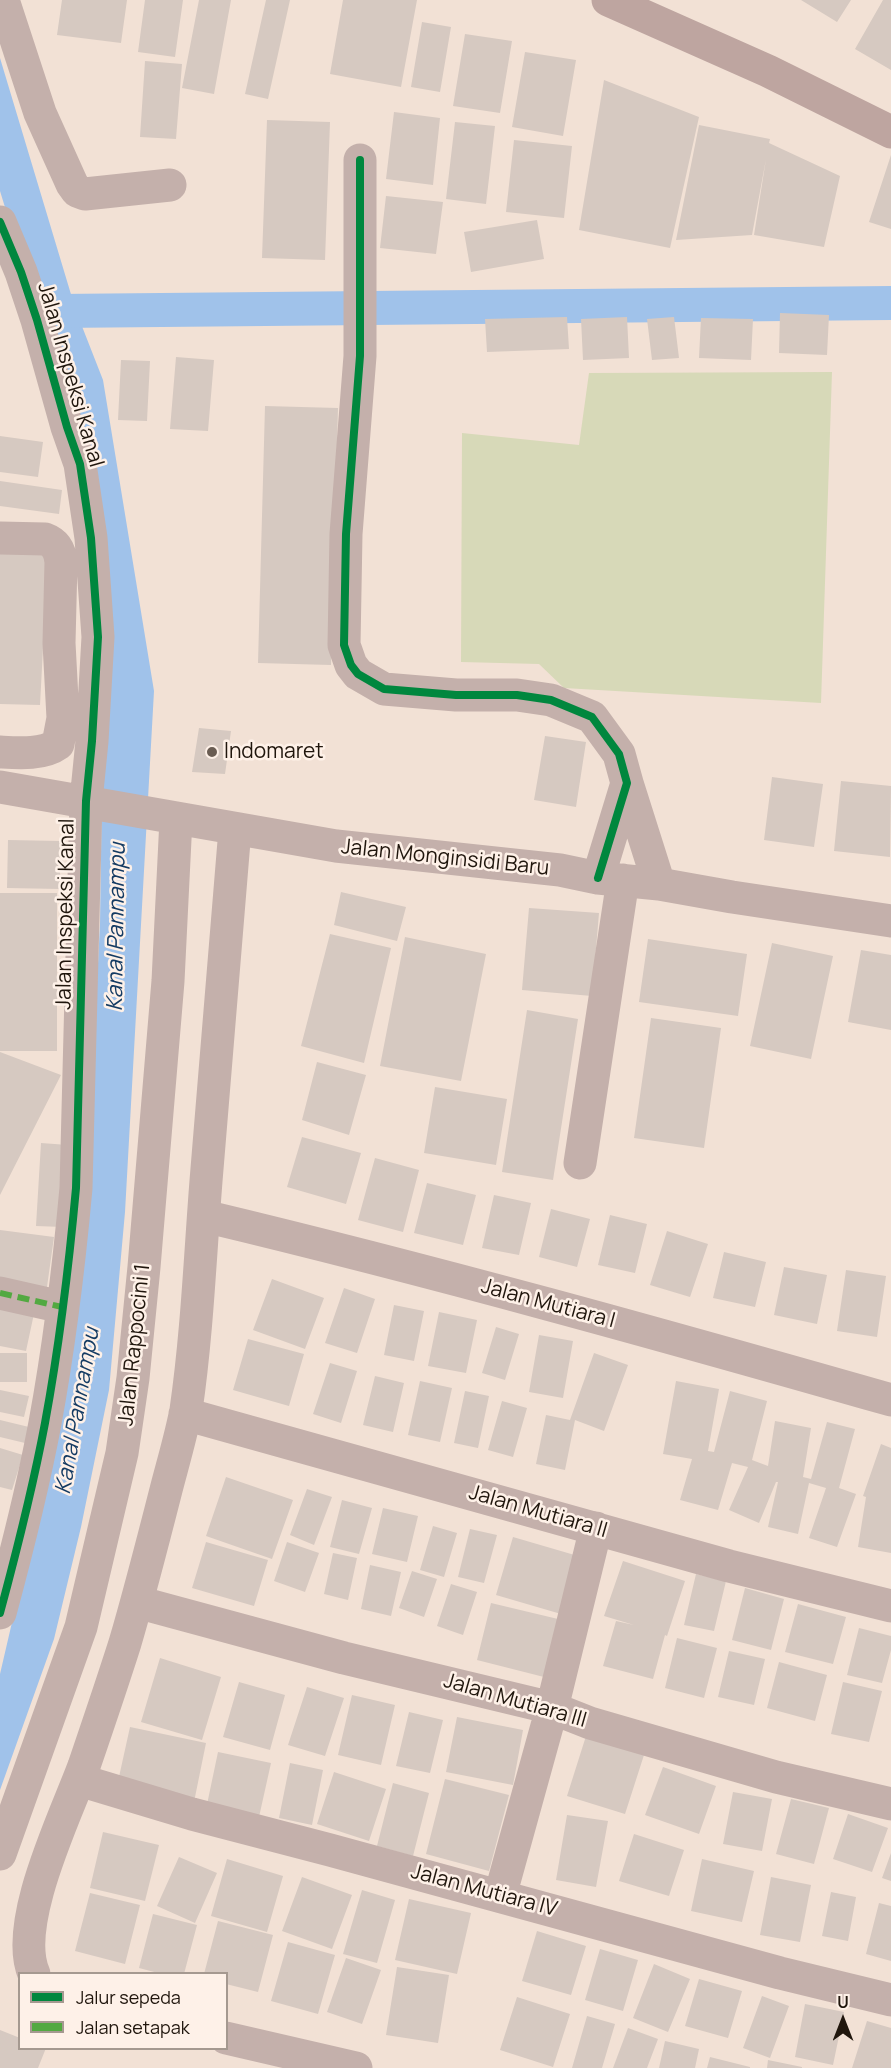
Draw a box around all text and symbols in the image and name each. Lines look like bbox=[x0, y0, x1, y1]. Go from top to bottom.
street label: Jalan Inspeksi Kanal bbox=[32, 280, 108, 470]
place label: Indomaret bbox=[224, 739, 324, 765]
marker: Indomaret bbox=[205, 745, 219, 759]
street label: Jalan Inspeksi Kanal bbox=[52, 818, 80, 1010]
street label: Jalan Monginsidi Baru bbox=[340, 835, 550, 881]
water label: Kanal Pannampu bbox=[102, 843, 132, 1011]
street label: Jalan Rappocini 1 bbox=[114, 1263, 156, 1427]
street label: Jalan Mutiara I bbox=[478, 1274, 618, 1334]
water label: Kanal Pannampu bbox=[50, 1326, 106, 1496]
street label: Jalan Mutiara II bbox=[466, 1480, 610, 1544]
street label: Jalan Mutiara III bbox=[441, 1669, 589, 1733]
street label: Jalan Mutiara IV bbox=[408, 1859, 560, 1923]
legend bbox=[18, 1972, 228, 2050]
text: Jalur sepeda bbox=[76, 1985, 181, 2009]
north arrow bbox=[813, 1990, 873, 2050]
text: U bbox=[837, 1991, 849, 2013]
text: Jalan setapak bbox=[76, 2015, 190, 2039]

